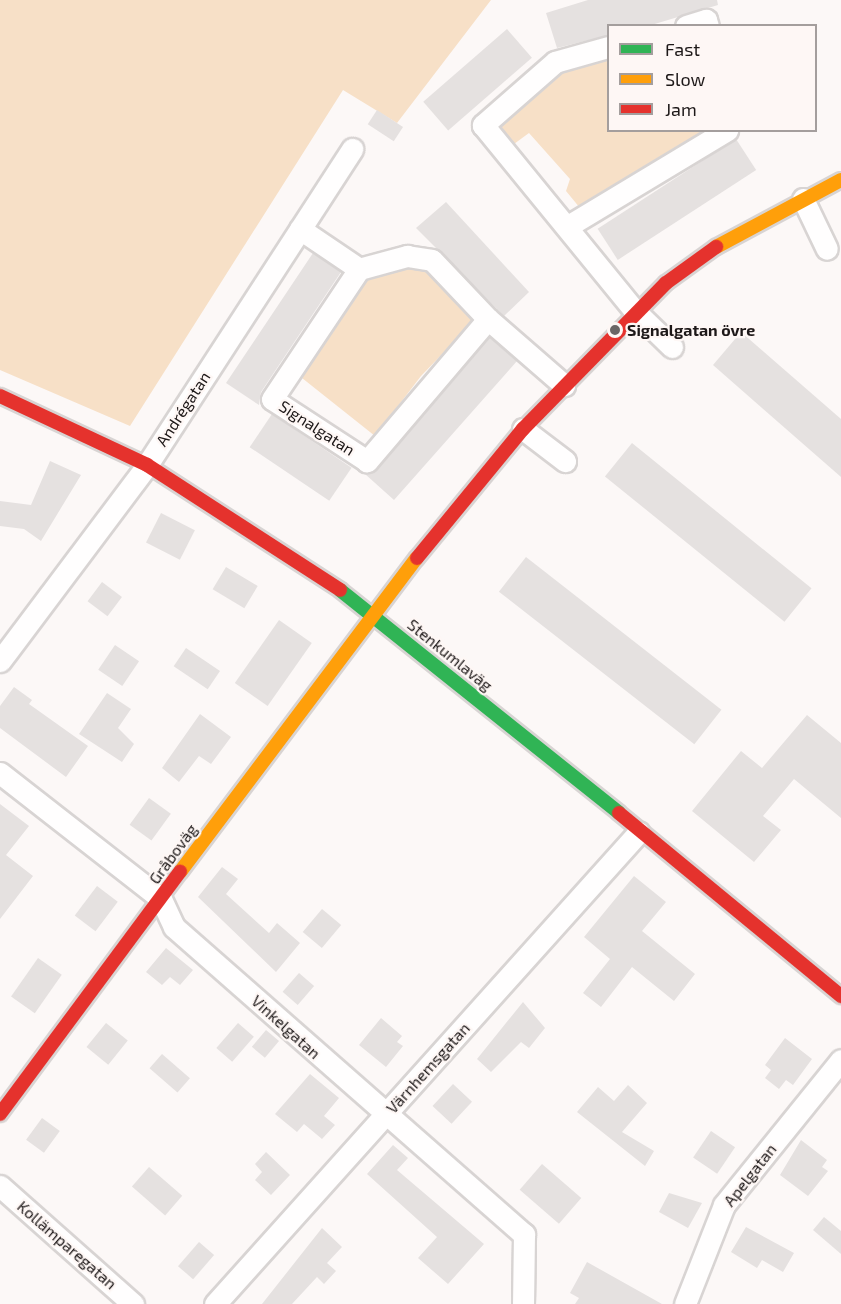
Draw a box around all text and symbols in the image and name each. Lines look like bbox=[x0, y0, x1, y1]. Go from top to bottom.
legend bbox=[607, 24, 817, 132]
text: Fast bbox=[665, 38, 700, 60]
text: Slow bbox=[665, 68, 705, 90]
text: Jam bbox=[665, 98, 697, 120]
place label: Signalgatan övre bbox=[627, 320, 755, 340]
marker: Signalgatan övre bbox=[608, 323, 622, 337]
street label: Andrégatan bbox=[152, 368, 214, 450]
street label: Signalgatan bbox=[275, 396, 359, 460]
street label: Stenkumlaväg bbox=[404, 615, 496, 695]
street label: Gråboväg bbox=[145, 820, 201, 888]
street label: Vinkelgatan bbox=[248, 991, 324, 1063]
street label: Värnhemsgatan bbox=[382, 1019, 474, 1117]
street label: Apelgatan bbox=[720, 1140, 780, 1210]
street label: Kollämparegatan bbox=[13, 1197, 121, 1293]

